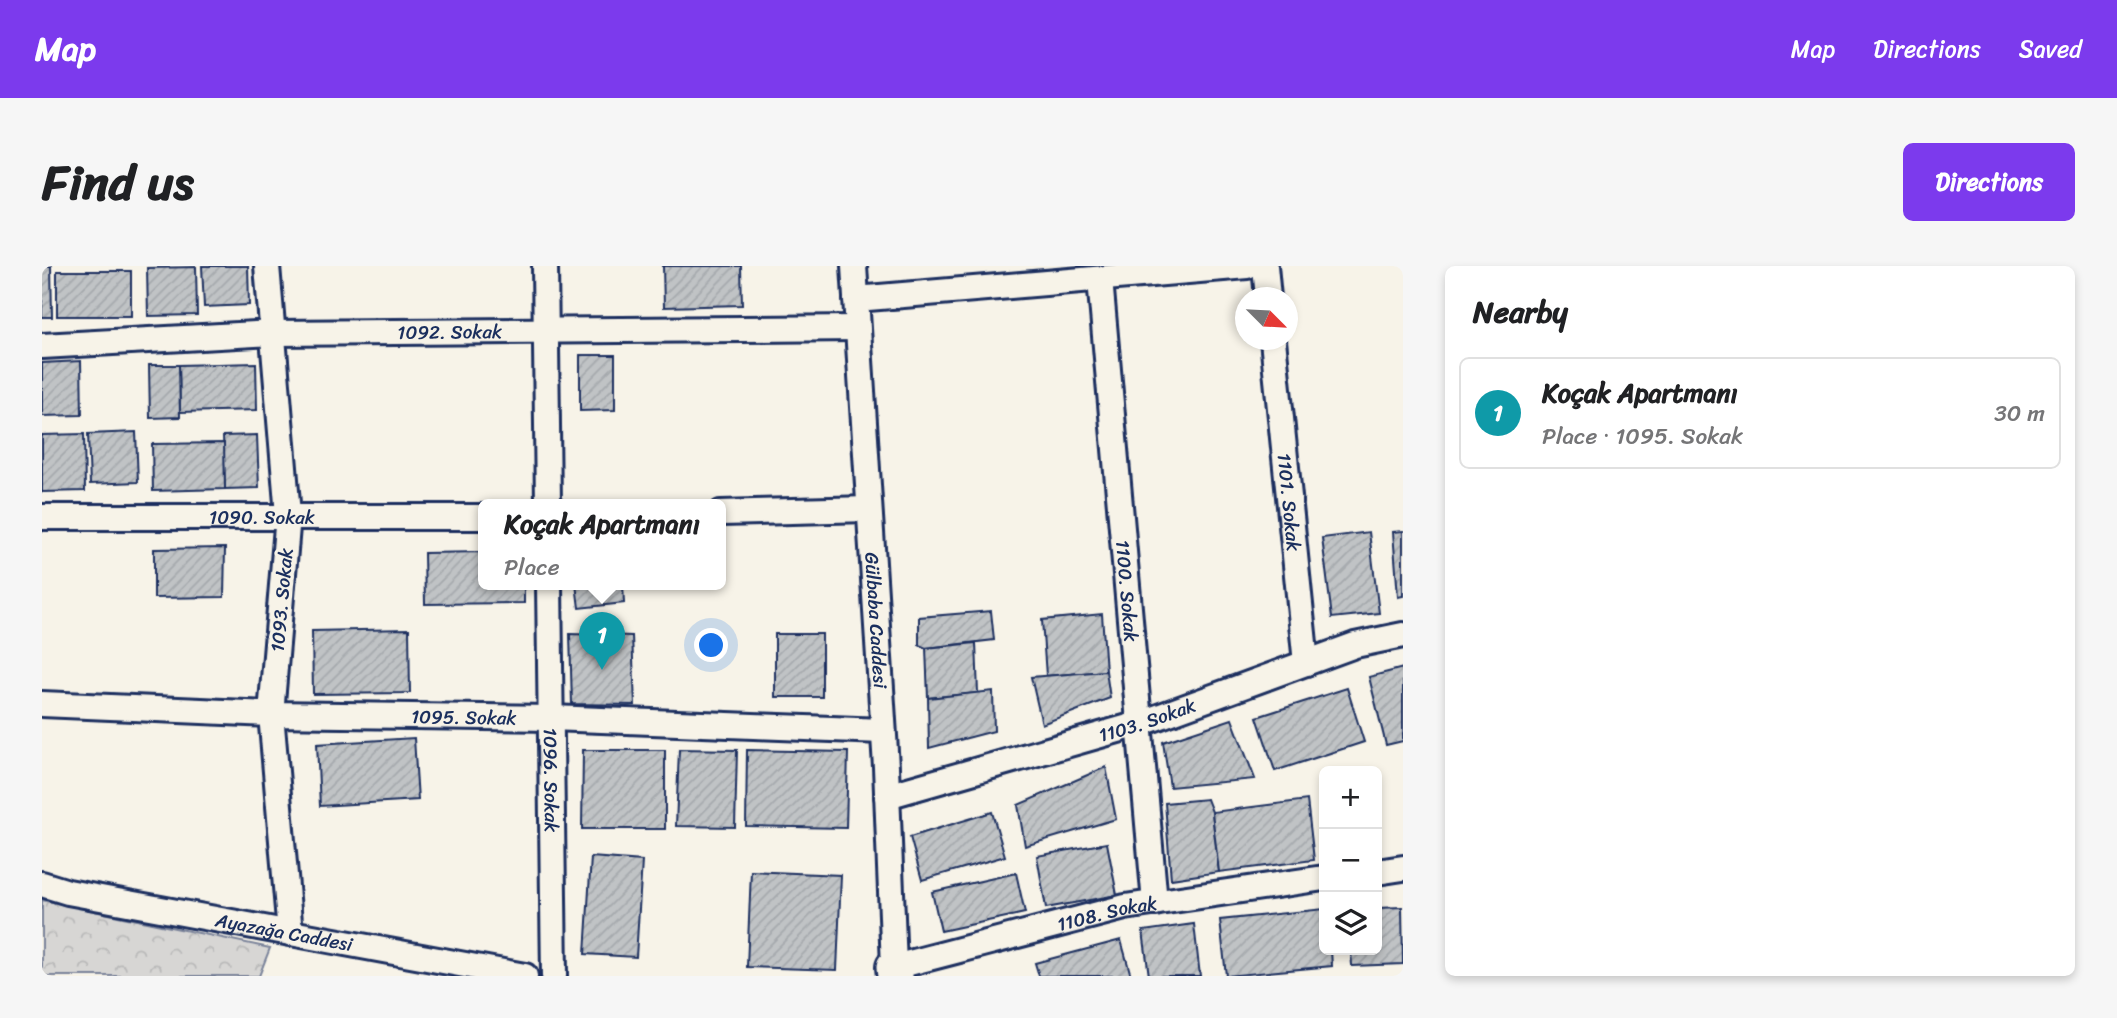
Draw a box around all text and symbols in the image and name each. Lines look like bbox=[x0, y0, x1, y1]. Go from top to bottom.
text: Map bbox=[35, 20, 96, 78]
text: Map bbox=[1791, 28, 1835, 70]
text: Directions bbox=[1873, 28, 1981, 70]
text: Saved bbox=[2019, 28, 2082, 70]
text: Find us bbox=[42, 139, 194, 226]
button: Directions bbox=[1903, 143, 2075, 221]
text: Nearby bbox=[1473, 285, 1568, 339]
north arrow bbox=[1235, 287, 1298, 350]
street label: 1092. Sokak bbox=[397, 315, 502, 349]
text: Koçak Apartmanı bbox=[1542, 370, 1738, 416]
text: 1 bbox=[1493, 393, 1503, 434]
text: 30 m bbox=[1994, 393, 2045, 434]
text: Place · 1095. Sokak bbox=[1542, 416, 1743, 457]
street label: 1101. Sokak bbox=[1268, 452, 1310, 553]
popup bbox=[478, 499, 726, 590]
street label: 1090. Sokak bbox=[209, 501, 315, 534]
text: Koçak Apartmanı bbox=[504, 501, 700, 547]
street label: 1100. Sokak bbox=[1106, 538, 1148, 643]
street label: 1093. Sokak bbox=[261, 547, 302, 653]
text: Place bbox=[504, 547, 559, 588]
street label: Gülbaba Caddesi bbox=[855, 551, 897, 690]
pin: 1 bbox=[579, 612, 625, 670]
your location bbox=[694, 628, 728, 662]
street label: 1103. Sokak bbox=[1095, 689, 1201, 752]
street label: 1095. Sokak bbox=[411, 700, 517, 735]
street label: 1096. Sokak bbox=[534, 727, 568, 833]
map controls bbox=[1319, 766, 1382, 955]
button: + bbox=[1319, 766, 1382, 829]
button: − bbox=[1319, 829, 1382, 892]
street label: 1108. Sokak bbox=[1053, 887, 1159, 941]
button: layers bbox=[1319, 892, 1382, 955]
street label: Ayazağa Caddesi bbox=[212, 903, 356, 961]

